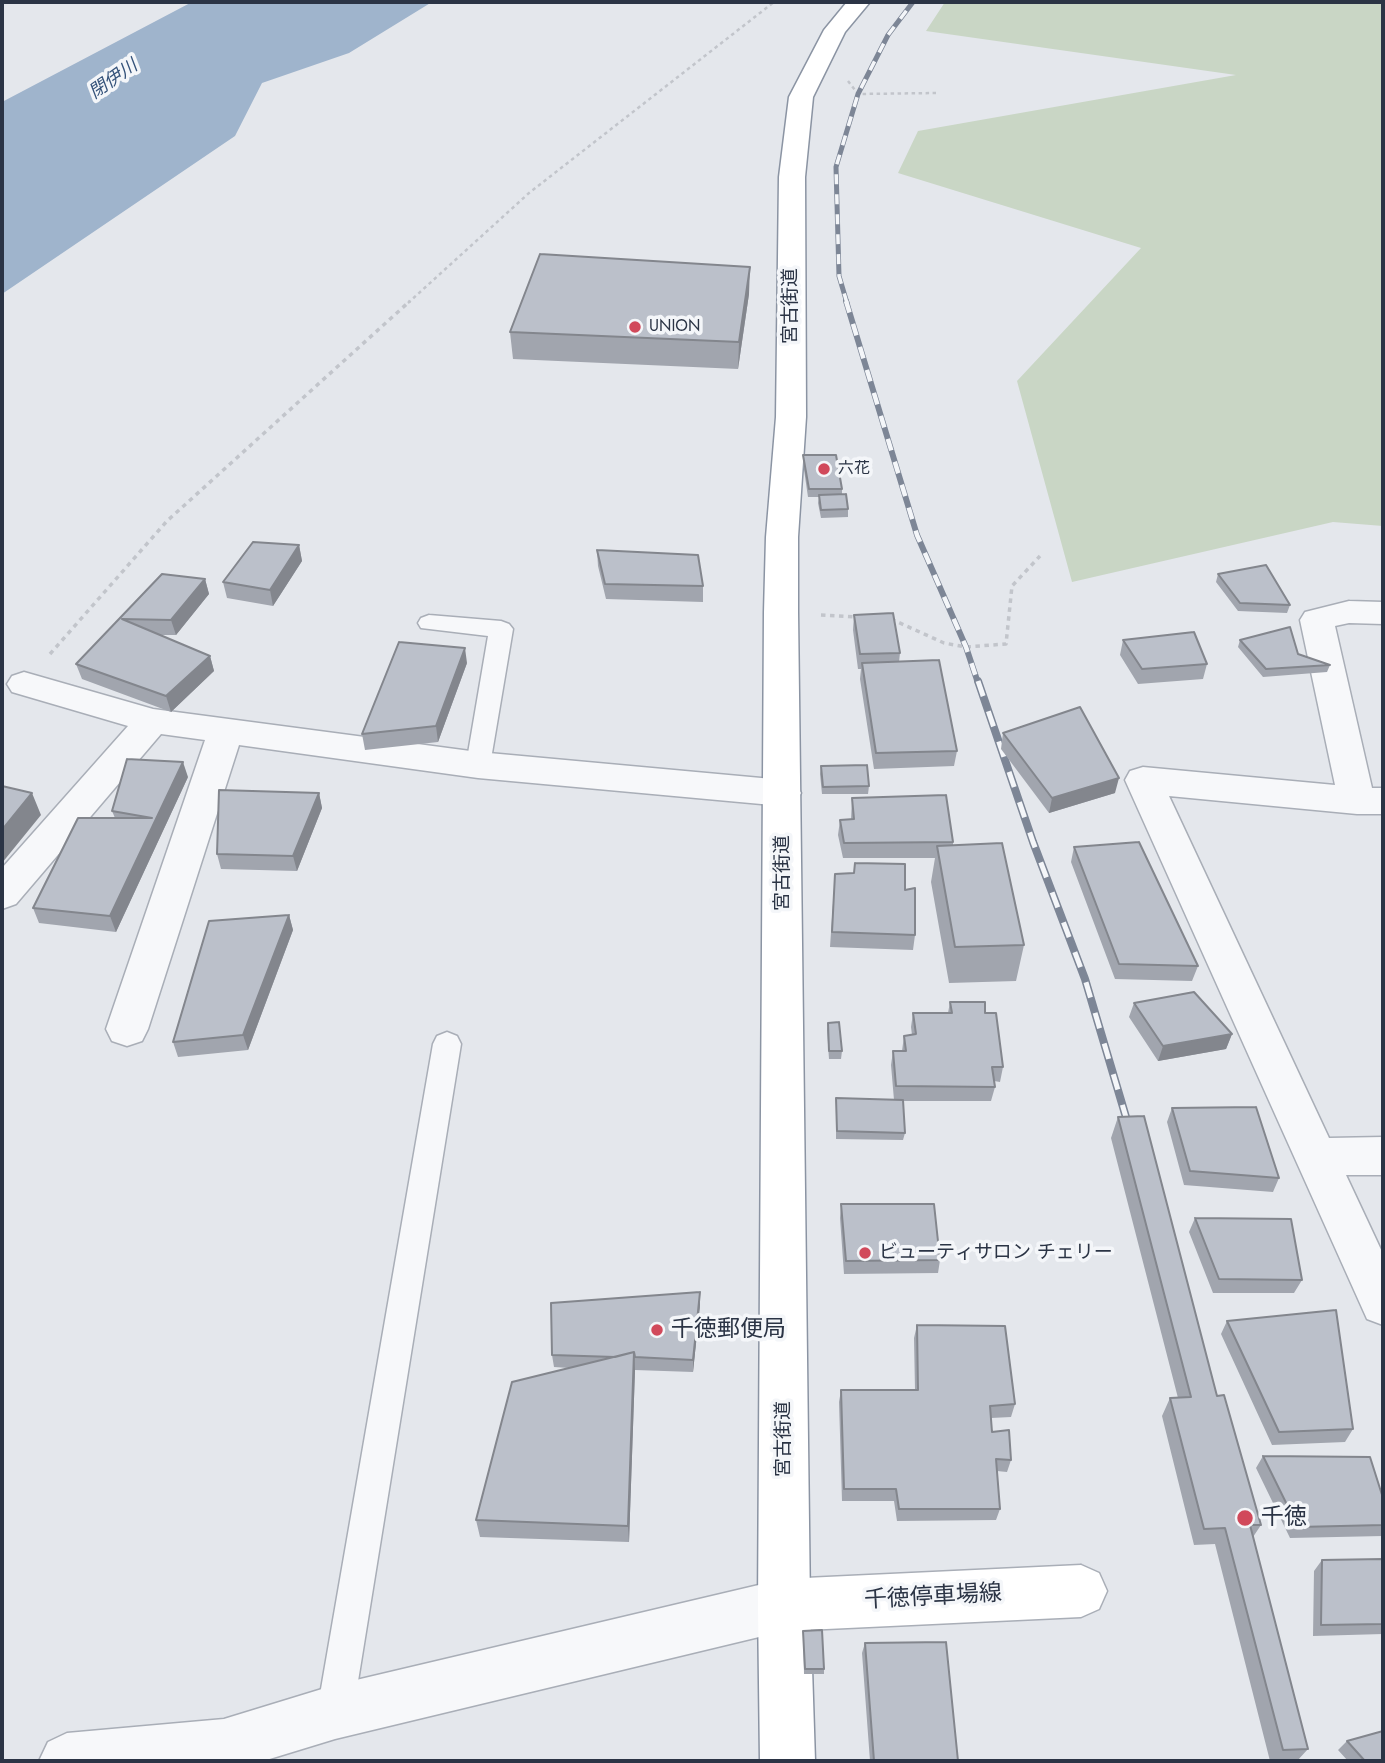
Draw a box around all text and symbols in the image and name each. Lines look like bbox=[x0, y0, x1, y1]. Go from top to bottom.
water label: 閉伊川 bbox=[86, 56, 142, 104]
street label: 宮古街道 bbox=[780, 268, 802, 344]
place label: UNION bbox=[649, 317, 700, 337]
marker: UNION bbox=[627, 319, 643, 335]
place label: 六花 bbox=[838, 459, 870, 479]
marker: 六花 bbox=[816, 461, 832, 477]
street label: 宮古街道 bbox=[772, 835, 794, 911]
place label: ビューティサロン チェリー bbox=[879, 1242, 1113, 1264]
marker: ビューティサロン チェリー bbox=[857, 1245, 873, 1261]
place label: 千徳郵便局 bbox=[671, 1316, 786, 1344]
marker: 千徳郵便局 bbox=[649, 1322, 665, 1338]
street label: 宮古街道 bbox=[773, 1401, 795, 1477]
place label: 千徳 bbox=[1261, 1504, 1307, 1532]
marker: 千徳 bbox=[1235, 1508, 1255, 1528]
street label: 千徳停車場線 bbox=[863, 1581, 1003, 1615]

